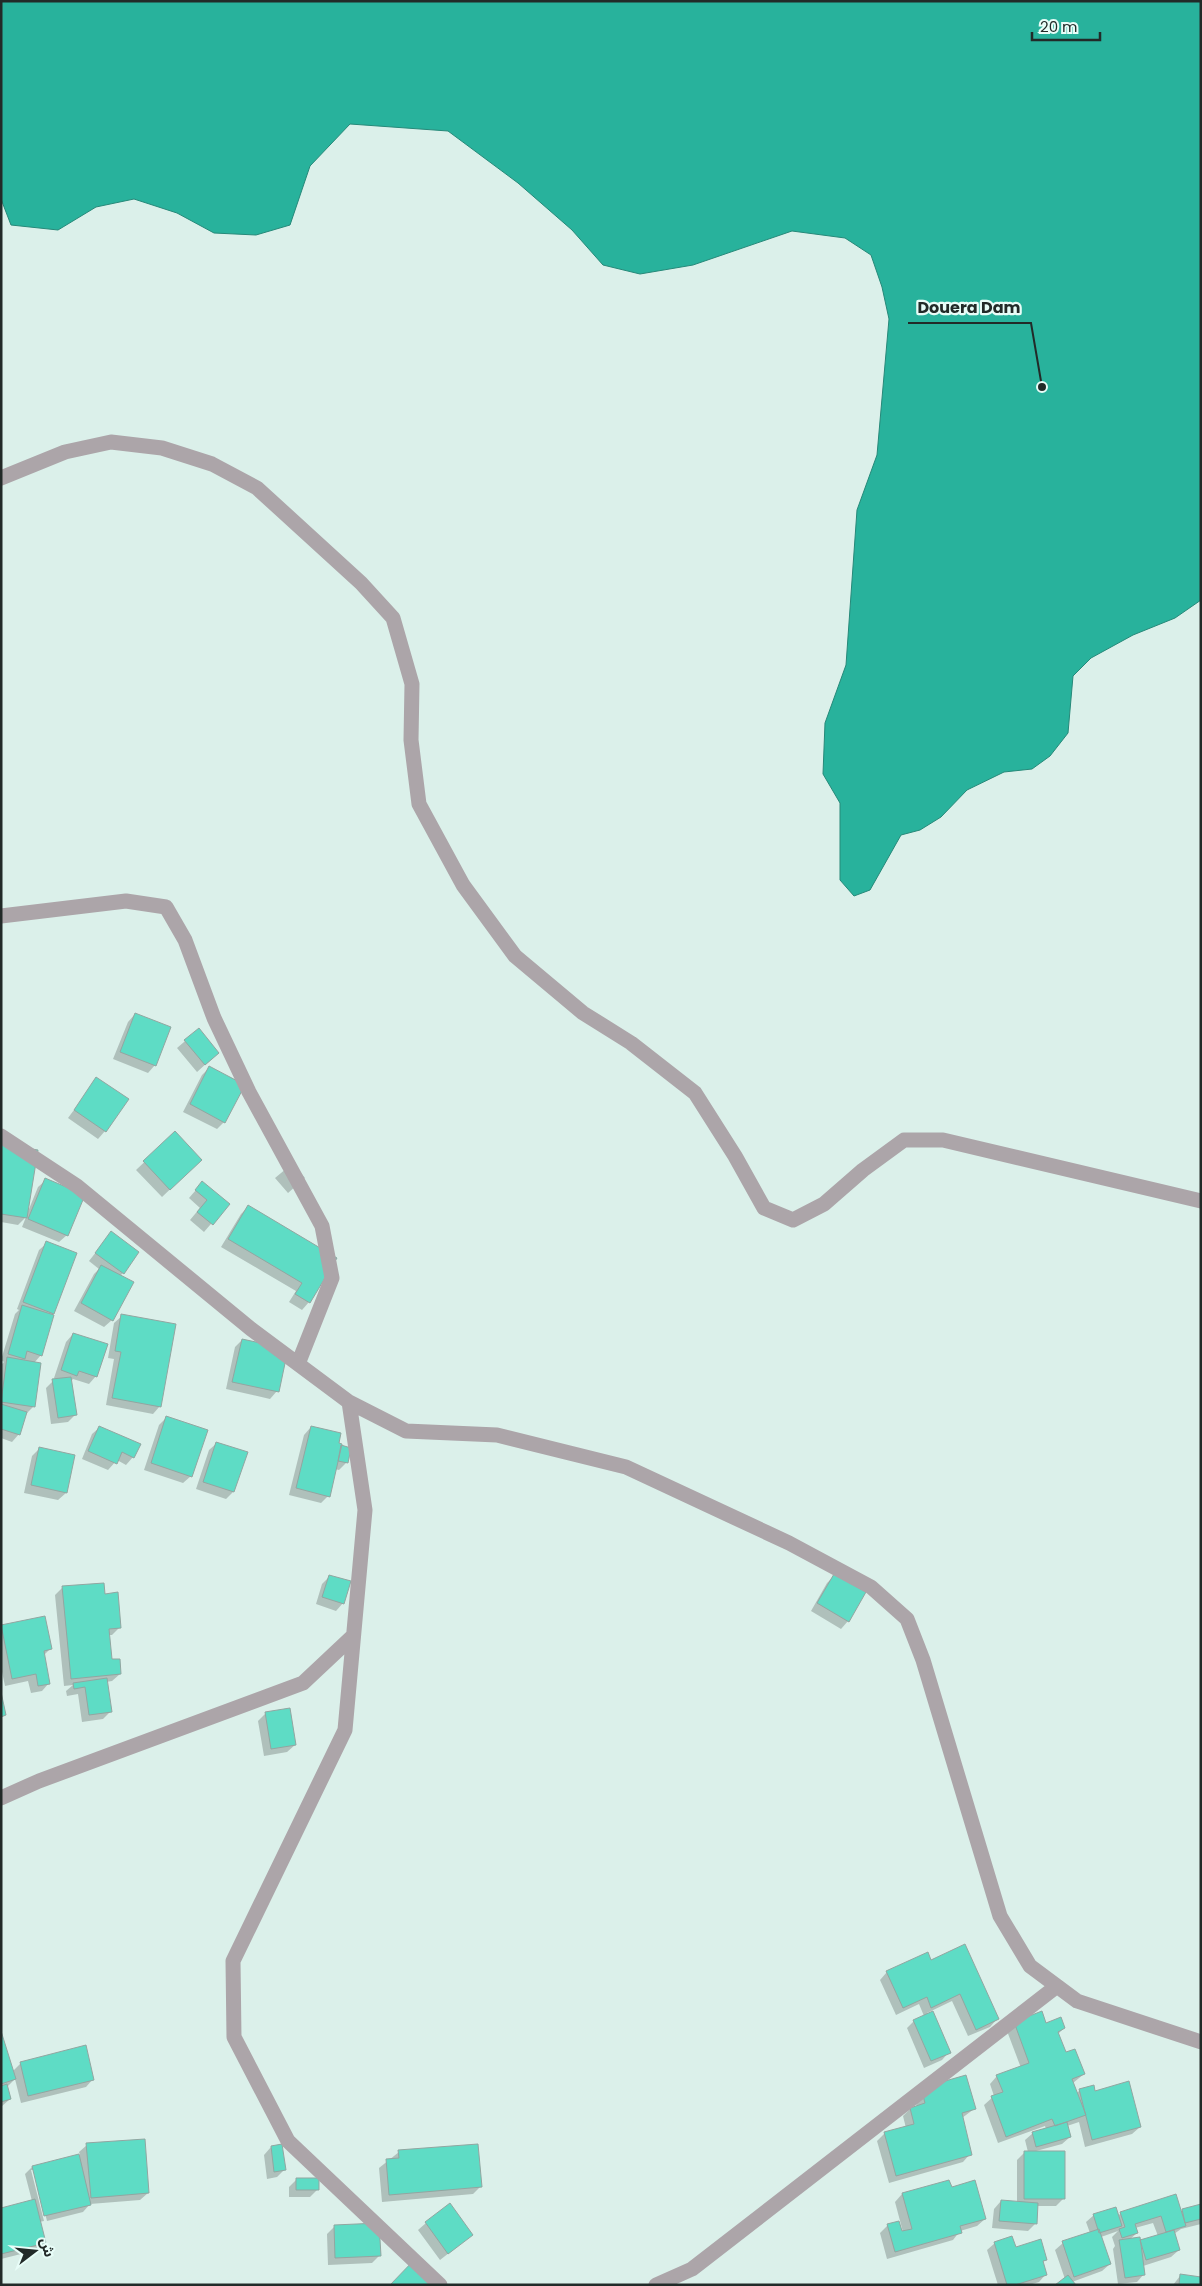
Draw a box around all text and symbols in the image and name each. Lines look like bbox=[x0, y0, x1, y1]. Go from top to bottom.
scale bar bbox=[1032, 10, 1100, 42]
text: 20 m bbox=[1040, 16, 1078, 37]
callout: Douera Dam bbox=[908, 292, 1031, 323]
text: Douera Dam bbox=[917, 296, 1021, 319]
north arrow bbox=[10, 2226, 60, 2276]
text: ش bbox=[35, 2235, 60, 2259]

